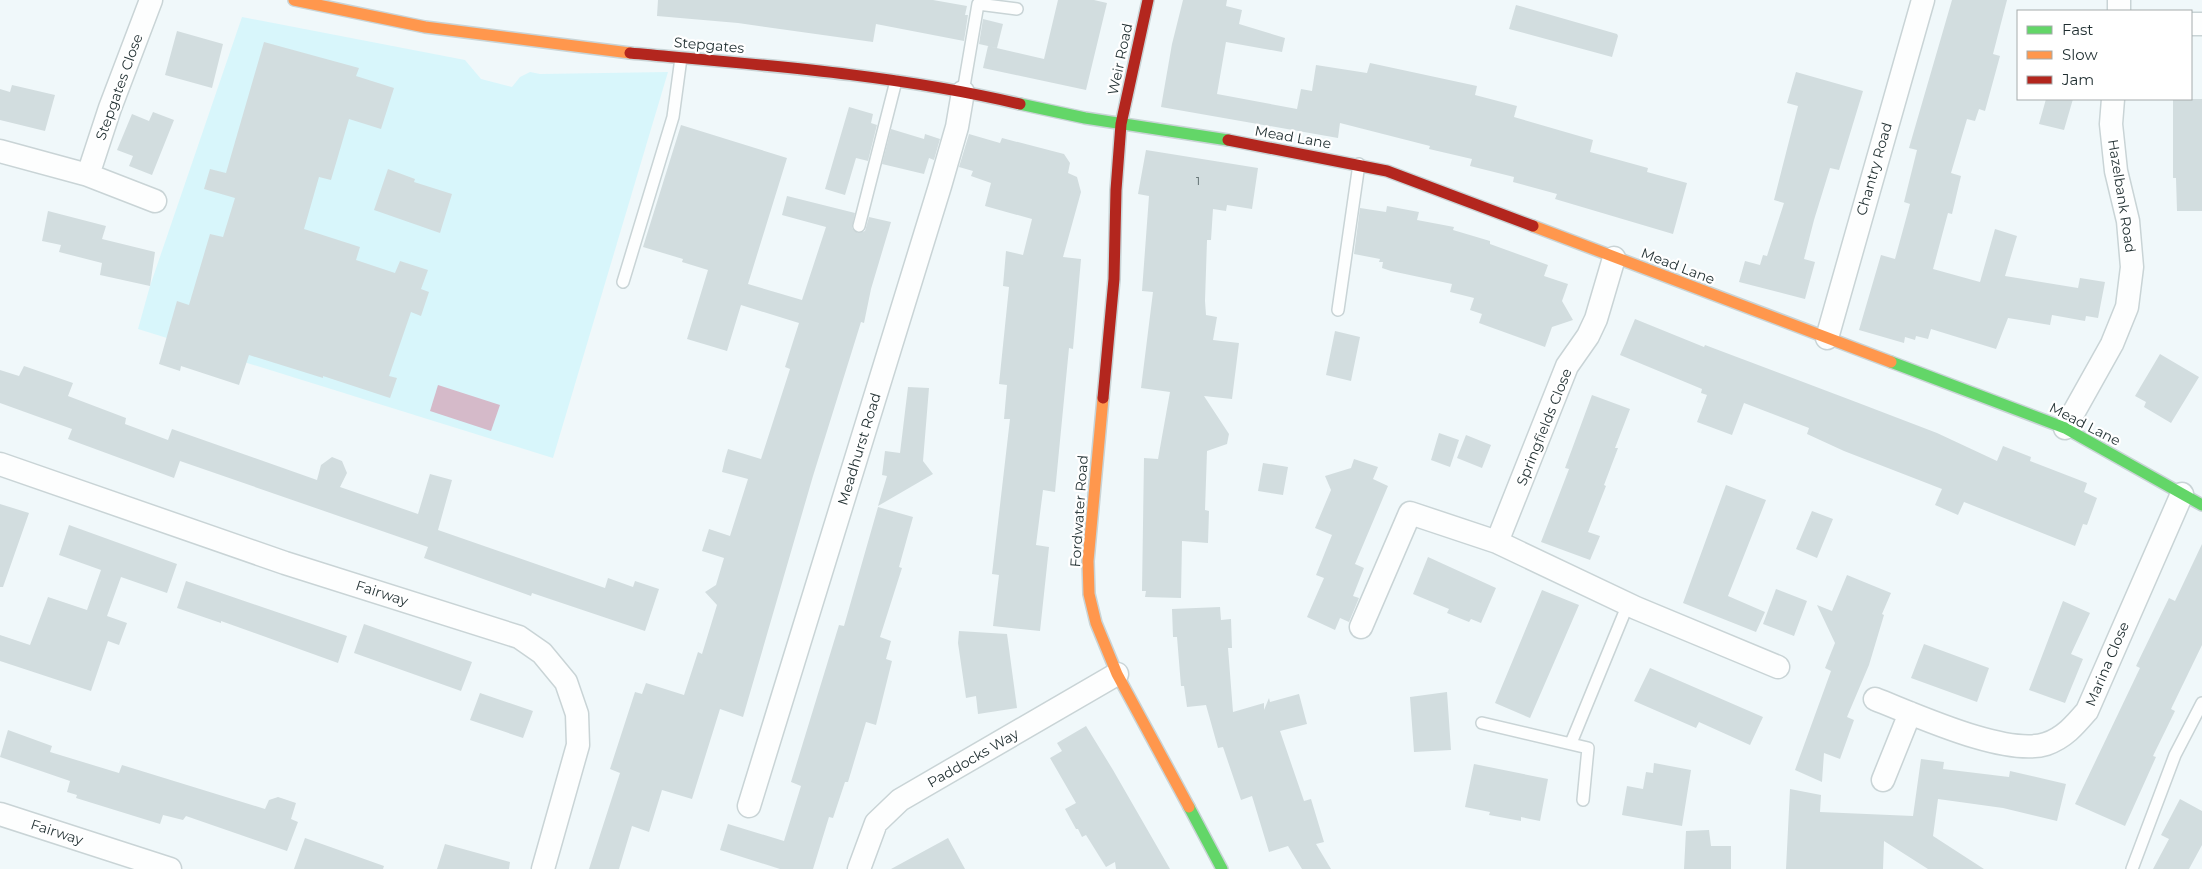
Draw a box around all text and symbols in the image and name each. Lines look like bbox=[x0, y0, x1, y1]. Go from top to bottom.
legend bbox=[2017, 10, 2192, 100]
text: Fast bbox=[2062, 20, 2093, 39]
street label: Weir Road bbox=[1104, 21, 1136, 97]
street label: Stepgates Close bbox=[91, 31, 147, 143]
street label: Stepgates bbox=[673, 33, 745, 57]
text: Slow bbox=[2062, 45, 2098, 64]
text: Jam bbox=[2061, 70, 2094, 89]
street label: Chantry Road bbox=[1852, 120, 1896, 218]
street label: Mead Lane bbox=[1253, 121, 1333, 153]
street label: Hazelbank Road bbox=[2104, 138, 2140, 254]
house number: 1 bbox=[1196, 174, 1200, 188]
street label: Mead Lane bbox=[1639, 244, 1717, 288]
street label: Springfields Close bbox=[1512, 366, 1576, 488]
street label: Meadhurst Road bbox=[833, 391, 885, 507]
street label: Mead Lane bbox=[2046, 398, 2124, 450]
street label: Fordwater Road bbox=[1066, 454, 1092, 568]
street label: Fairway bbox=[354, 576, 411, 610]
street label: Marina Close bbox=[2081, 619, 2133, 709]
street label: Paddocks Way bbox=[924, 724, 1022, 791]
street label: Fairway bbox=[29, 815, 86, 849]

